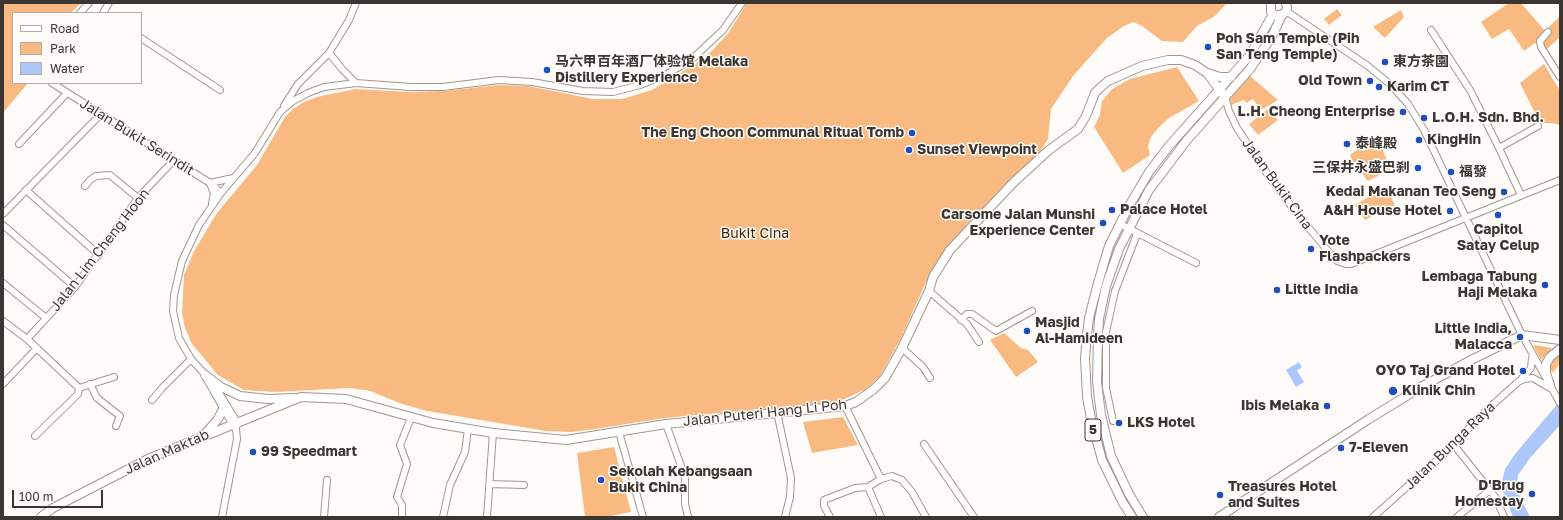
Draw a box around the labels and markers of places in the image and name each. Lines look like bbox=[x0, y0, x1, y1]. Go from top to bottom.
place label: Poh Sam Temple (Pih San Teng Temple) bbox=[1216, 31, 1359, 64]
marker: Poh Sam Temple (Pih San Teng Temple) bbox=[1203, 42, 1213, 52]
place label: 马六甲百年酒厂体验馆 Melaka Distillery Experience bbox=[555, 54, 748, 86]
place label: 東方茶園 bbox=[1393, 54, 1449, 70]
marker: 東方茶園 bbox=[1380, 57, 1390, 67]
marker: 马六甲百年酒厂体验馆 Melaka Distillery Experience bbox=[542, 65, 552, 75]
place label: Old Town bbox=[1298, 73, 1362, 89]
marker: Old Town bbox=[1365, 76, 1375, 86]
place label: Karim CT bbox=[1387, 79, 1449, 95]
marker: Karim CT bbox=[1374, 82, 1384, 92]
place label: L.H. Cheong Enterprise bbox=[1238, 104, 1395, 120]
marker: L.H. Cheong Enterprise bbox=[1398, 107, 1408, 117]
place label: L.O.H. Sdn. Bhd. bbox=[1432, 110, 1544, 126]
marker: L.O.H. Sdn. Bhd. bbox=[1419, 113, 1429, 123]
place label: The Eng Choon Communal Ritual Tomb bbox=[641, 125, 904, 141]
marker: The Eng Choon Communal Ritual Tomb bbox=[907, 128, 917, 138]
place label: KingHin bbox=[1427, 132, 1481, 148]
marker: KingHin bbox=[1414, 135, 1424, 145]
place label: 泰峰殿 bbox=[1355, 136, 1397, 152]
marker: 泰峰殿 bbox=[1342, 139, 1352, 149]
place label: Sunset Viewpoint bbox=[917, 142, 1037, 158]
marker: Sunset Viewpoint bbox=[904, 145, 914, 155]
place label: 三保井永盛巴刹 bbox=[1312, 160, 1410, 176]
marker: 三保井永盛巴刹 bbox=[1413, 163, 1423, 173]
place label: 福發 bbox=[1459, 164, 1487, 180]
marker: 福發 bbox=[1446, 167, 1456, 177]
place label: Kedai Makanan Teo Seng bbox=[1326, 184, 1496, 200]
marker: Kedai Makanan Teo Seng bbox=[1499, 187, 1509, 197]
place label: Palace Hotel bbox=[1120, 202, 1207, 218]
place label: A&H House Hotel bbox=[1323, 203, 1442, 219]
marker: Palace Hotel bbox=[1107, 205, 1117, 215]
marker: A&H House Hotel bbox=[1445, 206, 1455, 216]
place label: Carsome Jalan Munshi Experience Center bbox=[941, 207, 1095, 240]
marker: Capitol Satay Celup bbox=[1493, 210, 1503, 220]
marker: Carsome Jalan Munshi Experience Center bbox=[1098, 218, 1108, 228]
place label: Capitol Satay Celup bbox=[1457, 222, 1539, 254]
place label: Yote Flashpackers bbox=[1319, 233, 1411, 266]
marker: Yote Flashpackers bbox=[1306, 244, 1316, 254]
place label: Lembaga Tabung Haji Melaka bbox=[1421, 269, 1537, 302]
marker: Lembaga Tabung Haji Melaka bbox=[1540, 280, 1550, 290]
place label: Little India bbox=[1285, 282, 1358, 298]
marker: Little India bbox=[1272, 285, 1282, 295]
place label: Masjid Al-Hamideen bbox=[1035, 315, 1123, 348]
place label: Little India, Malacca bbox=[1434, 321, 1512, 354]
marker: Masjid Al-Hamideen bbox=[1022, 326, 1032, 336]
marker: Little India, Malacca bbox=[1515, 332, 1525, 342]
place label: OYO Taj Grand Hotel bbox=[1376, 363, 1515, 379]
marker: OYO Taj Grand Hotel bbox=[1518, 366, 1528, 376]
place label: Klinik Chin bbox=[1402, 383, 1475, 399]
marker: Klinik Chin bbox=[1387, 385, 1399, 397]
place label: Ibis Melaka bbox=[1241, 398, 1319, 414]
marker: Ibis Melaka bbox=[1322, 401, 1332, 411]
place label: LKS Hotel bbox=[1127, 415, 1195, 431]
marker: LKS Hotel bbox=[1114, 418, 1124, 428]
place label: 7-Eleven bbox=[1349, 440, 1408, 456]
marker: 7-Eleven bbox=[1336, 443, 1346, 453]
place label: 99 Speedmart bbox=[261, 444, 357, 460]
marker: 99 Speedmart bbox=[248, 447, 258, 457]
place label: Sekolah Kebangsaan Bukit China bbox=[609, 464, 752, 496]
marker: Sekolah Kebangsaan Bukit China bbox=[596, 475, 606, 485]
place label: D'Brug Homestay bbox=[1455, 478, 1524, 510]
place label: Treasures Hotel and Suites bbox=[1228, 479, 1337, 512]
marker: D'Brug Homestay bbox=[1527, 489, 1537, 499]
marker: Treasures Hotel and Suites bbox=[1215, 490, 1225, 500]

